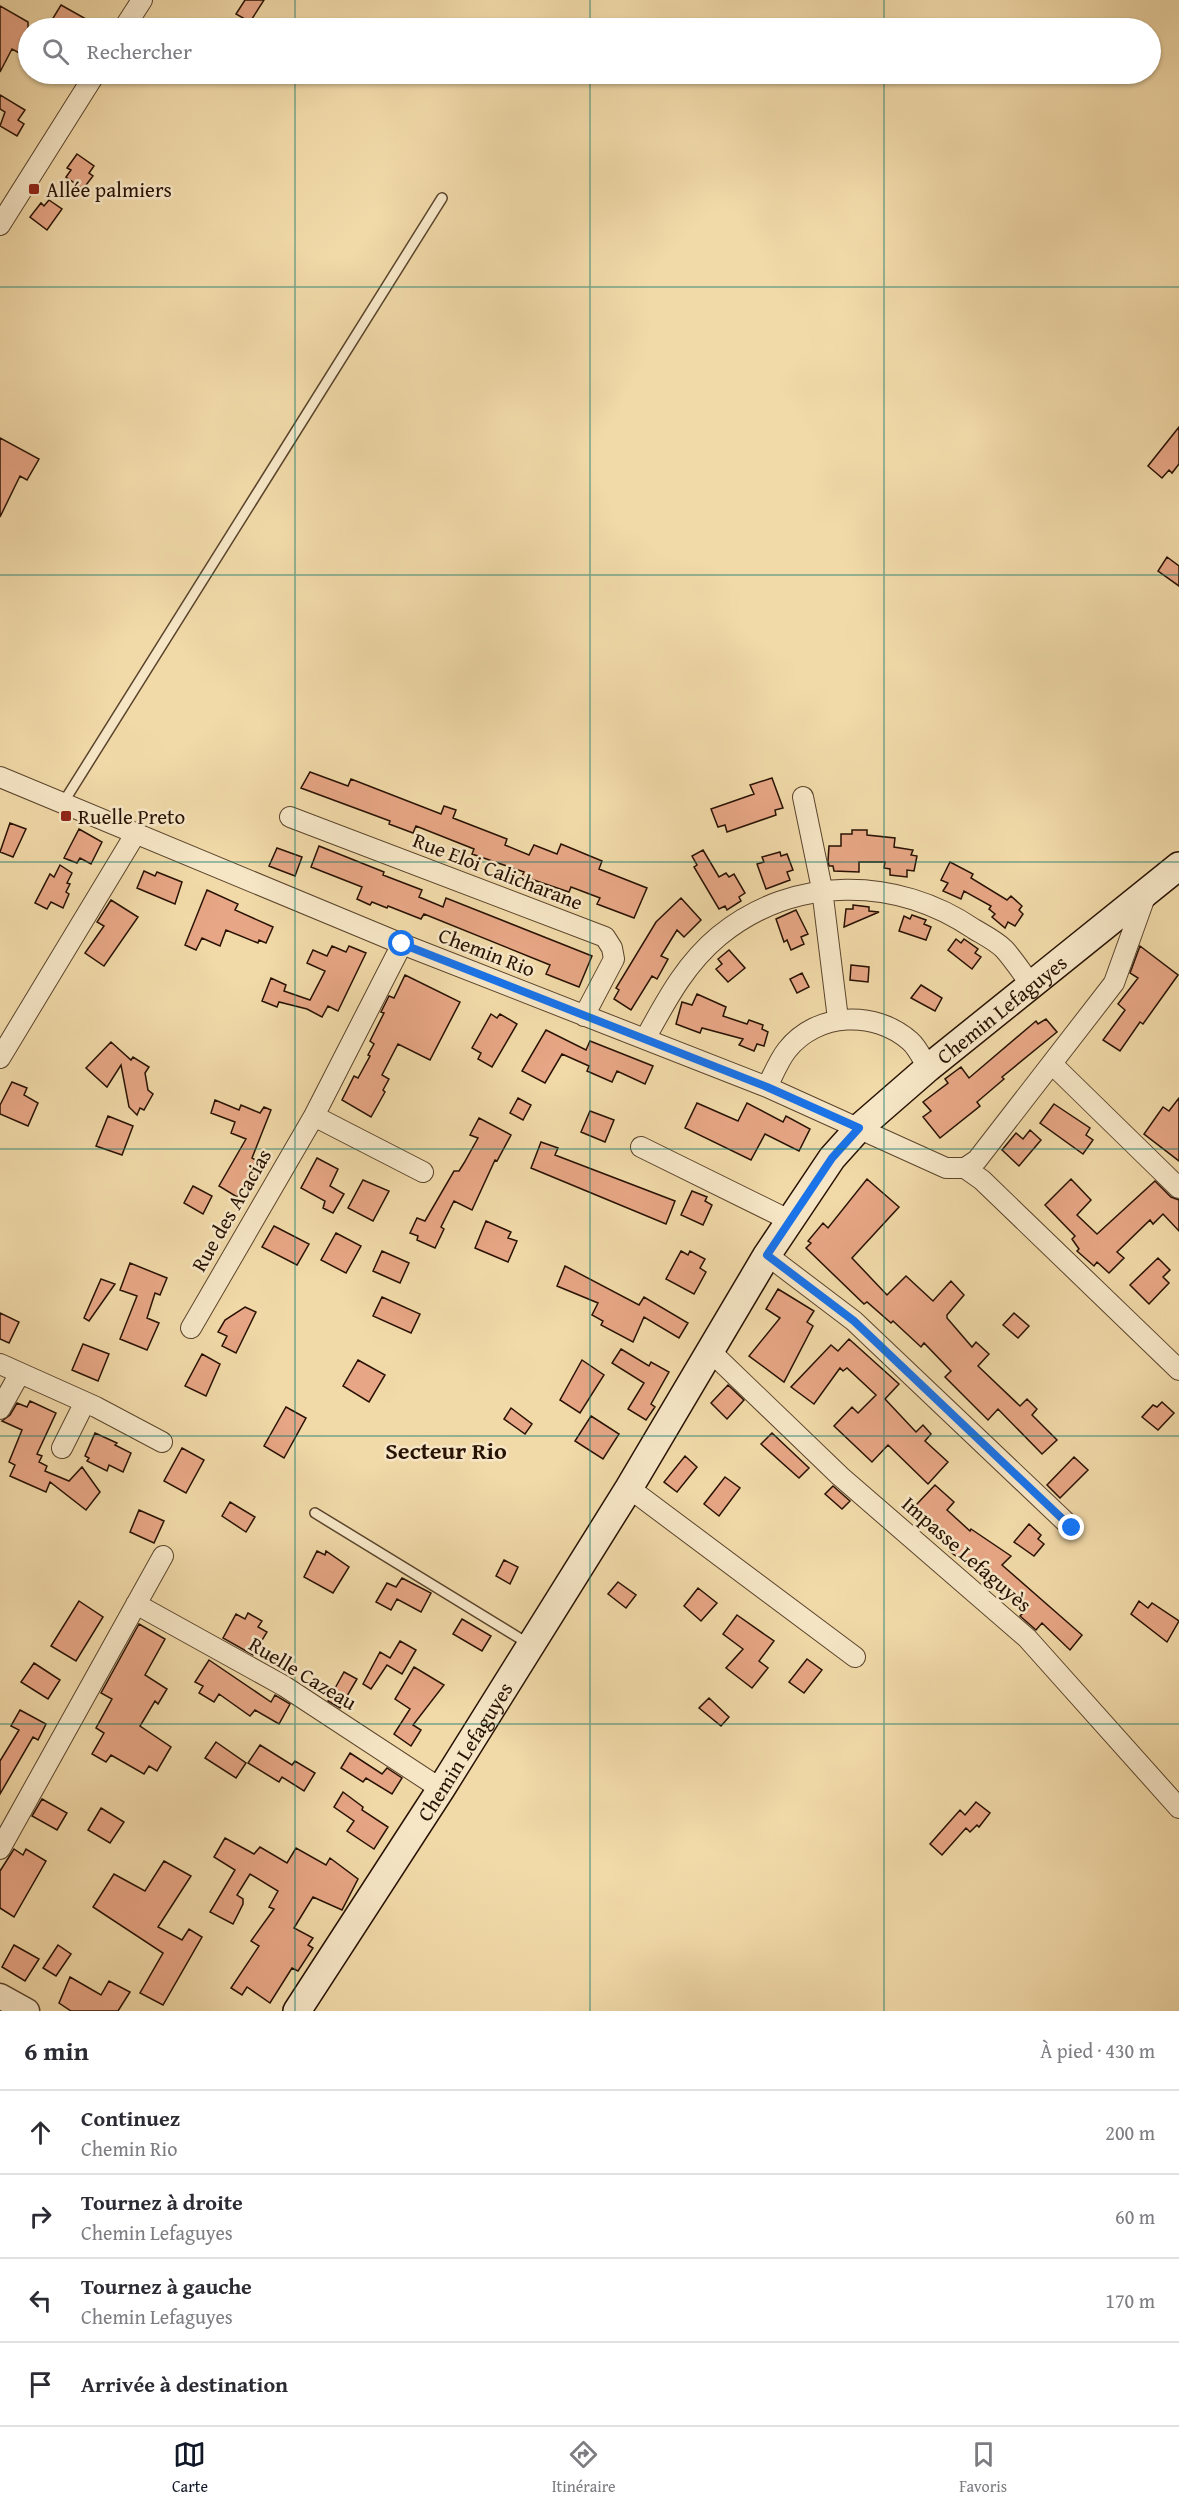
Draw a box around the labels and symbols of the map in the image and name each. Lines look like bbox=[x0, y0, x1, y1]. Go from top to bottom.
place label: Allée palmiers bbox=[46, 174, 172, 205]
marker: Allée palmiers bbox=[27, 182, 41, 196]
place label: Ruelle Preto bbox=[78, 801, 185, 832]
marker: Ruelle Preto bbox=[59, 809, 73, 823]
street label: Rue Eloi Calicharane bbox=[409, 824, 588, 918]
street label: Chemin Rio bbox=[434, 919, 540, 985]
route start bbox=[388, 930, 414, 956]
street label: Chemin Lefaguyes bbox=[930, 947, 1073, 1071]
street label: Rue des Acacias bbox=[183, 1143, 279, 1277]
district label: Secteur Rio bbox=[385, 1433, 507, 1468]
street label: Impasse Lefaguyès bbox=[895, 1489, 1039, 1619]
route end bbox=[1058, 1514, 1084, 1540]
street label: Ruelle Cazeau bbox=[243, 1628, 363, 1718]
street label: Chemin Lefaguyes bbox=[409, 1676, 520, 1827]

